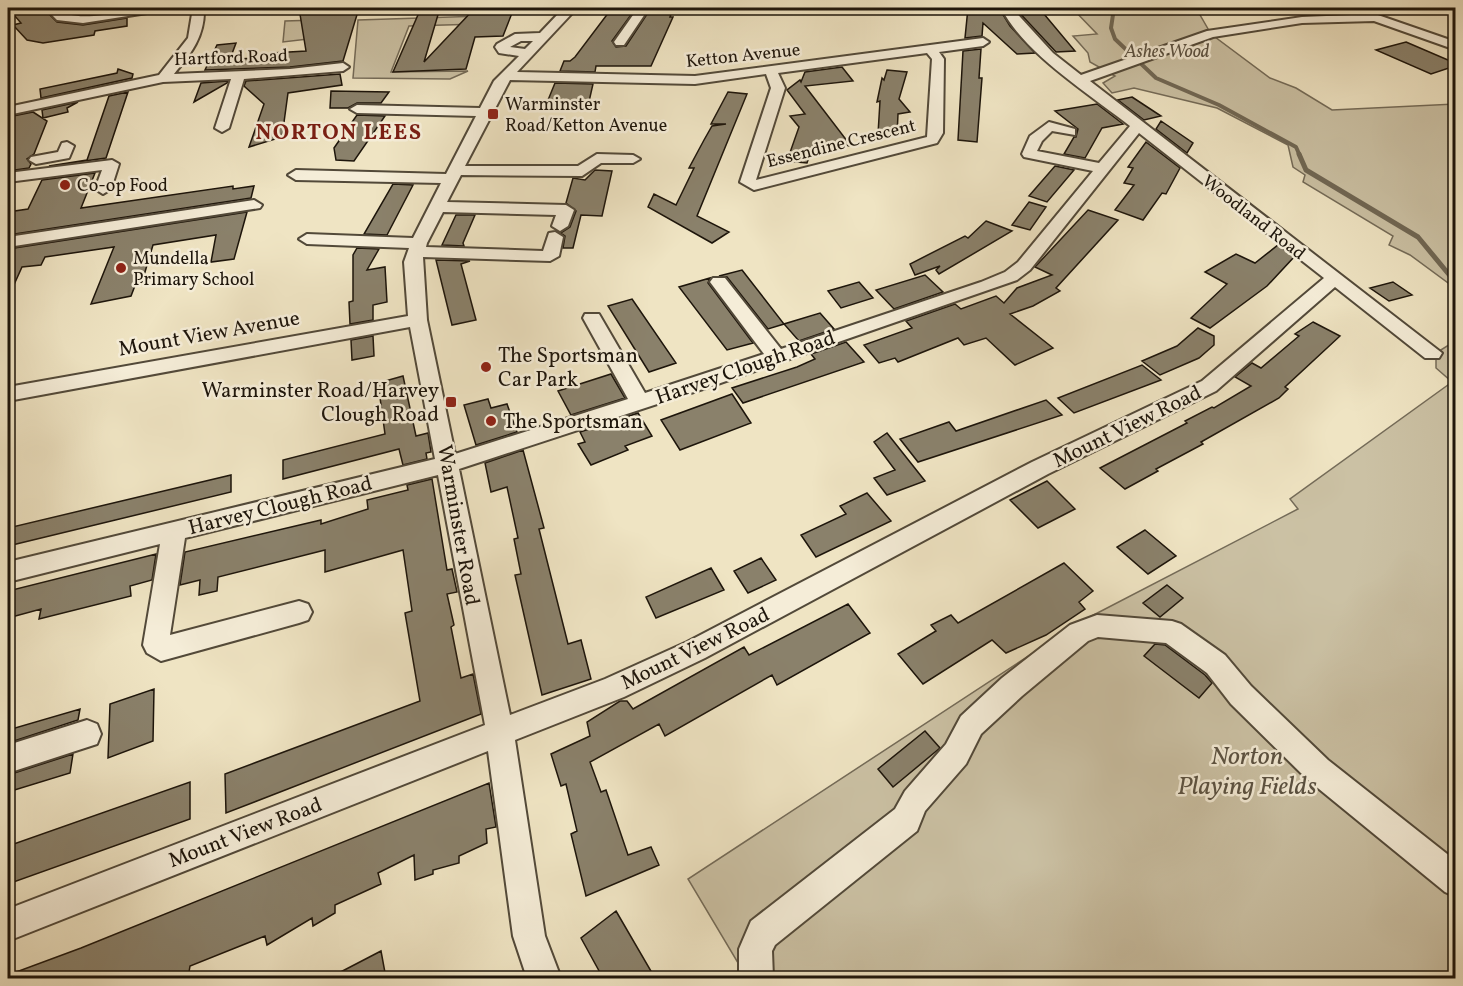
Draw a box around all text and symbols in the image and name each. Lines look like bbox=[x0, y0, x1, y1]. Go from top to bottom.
street label: Ketton Avenue bbox=[685, 38, 802, 75]
park label: Ashes Wood bbox=[1123, 40, 1210, 65]
street label: Hartford Road bbox=[174, 44, 288, 73]
place label: Warminster Road/Ketton Avenue bbox=[505, 93, 667, 139]
marker: Warminster Road/Ketton Avenue bbox=[486, 107, 500, 121]
street label: Essendine Crescent bbox=[764, 114, 919, 175]
district label: NORTON LEES bbox=[255, 118, 423, 149]
street label: Woodland Road bbox=[1196, 170, 1310, 267]
place label: Co-op Food bbox=[77, 174, 168, 199]
marker: Co-op Food bbox=[58, 178, 72, 192]
place label: Mundella Primary School bbox=[133, 247, 254, 293]
marker: Mundella Primary School bbox=[114, 261, 128, 275]
street label: Mount View Avenue bbox=[116, 304, 302, 365]
street label: Harvey Clough Road bbox=[652, 324, 839, 413]
place label: The Sportsman Car Park bbox=[498, 342, 638, 395]
marker: The Sportsman Car Park bbox=[479, 360, 493, 374]
place label: Warminster Road/Harvey Clough Road bbox=[201, 377, 440, 430]
street label: Mount View Road bbox=[1048, 379, 1207, 476]
marker: Warminster Road/Harvey Clough Road bbox=[444, 395, 458, 409]
place label: The Sportsman bbox=[503, 408, 643, 437]
marker: The Sportsman bbox=[484, 414, 498, 428]
street label: Warminster Road bbox=[429, 443, 486, 608]
street label: Harvey Clough Road bbox=[185, 470, 375, 543]
street label: Mount View Road bbox=[616, 601, 775, 698]
park label: Norton Playing Fields bbox=[1177, 739, 1317, 805]
street label: Mount View Road bbox=[165, 791, 326, 876]

